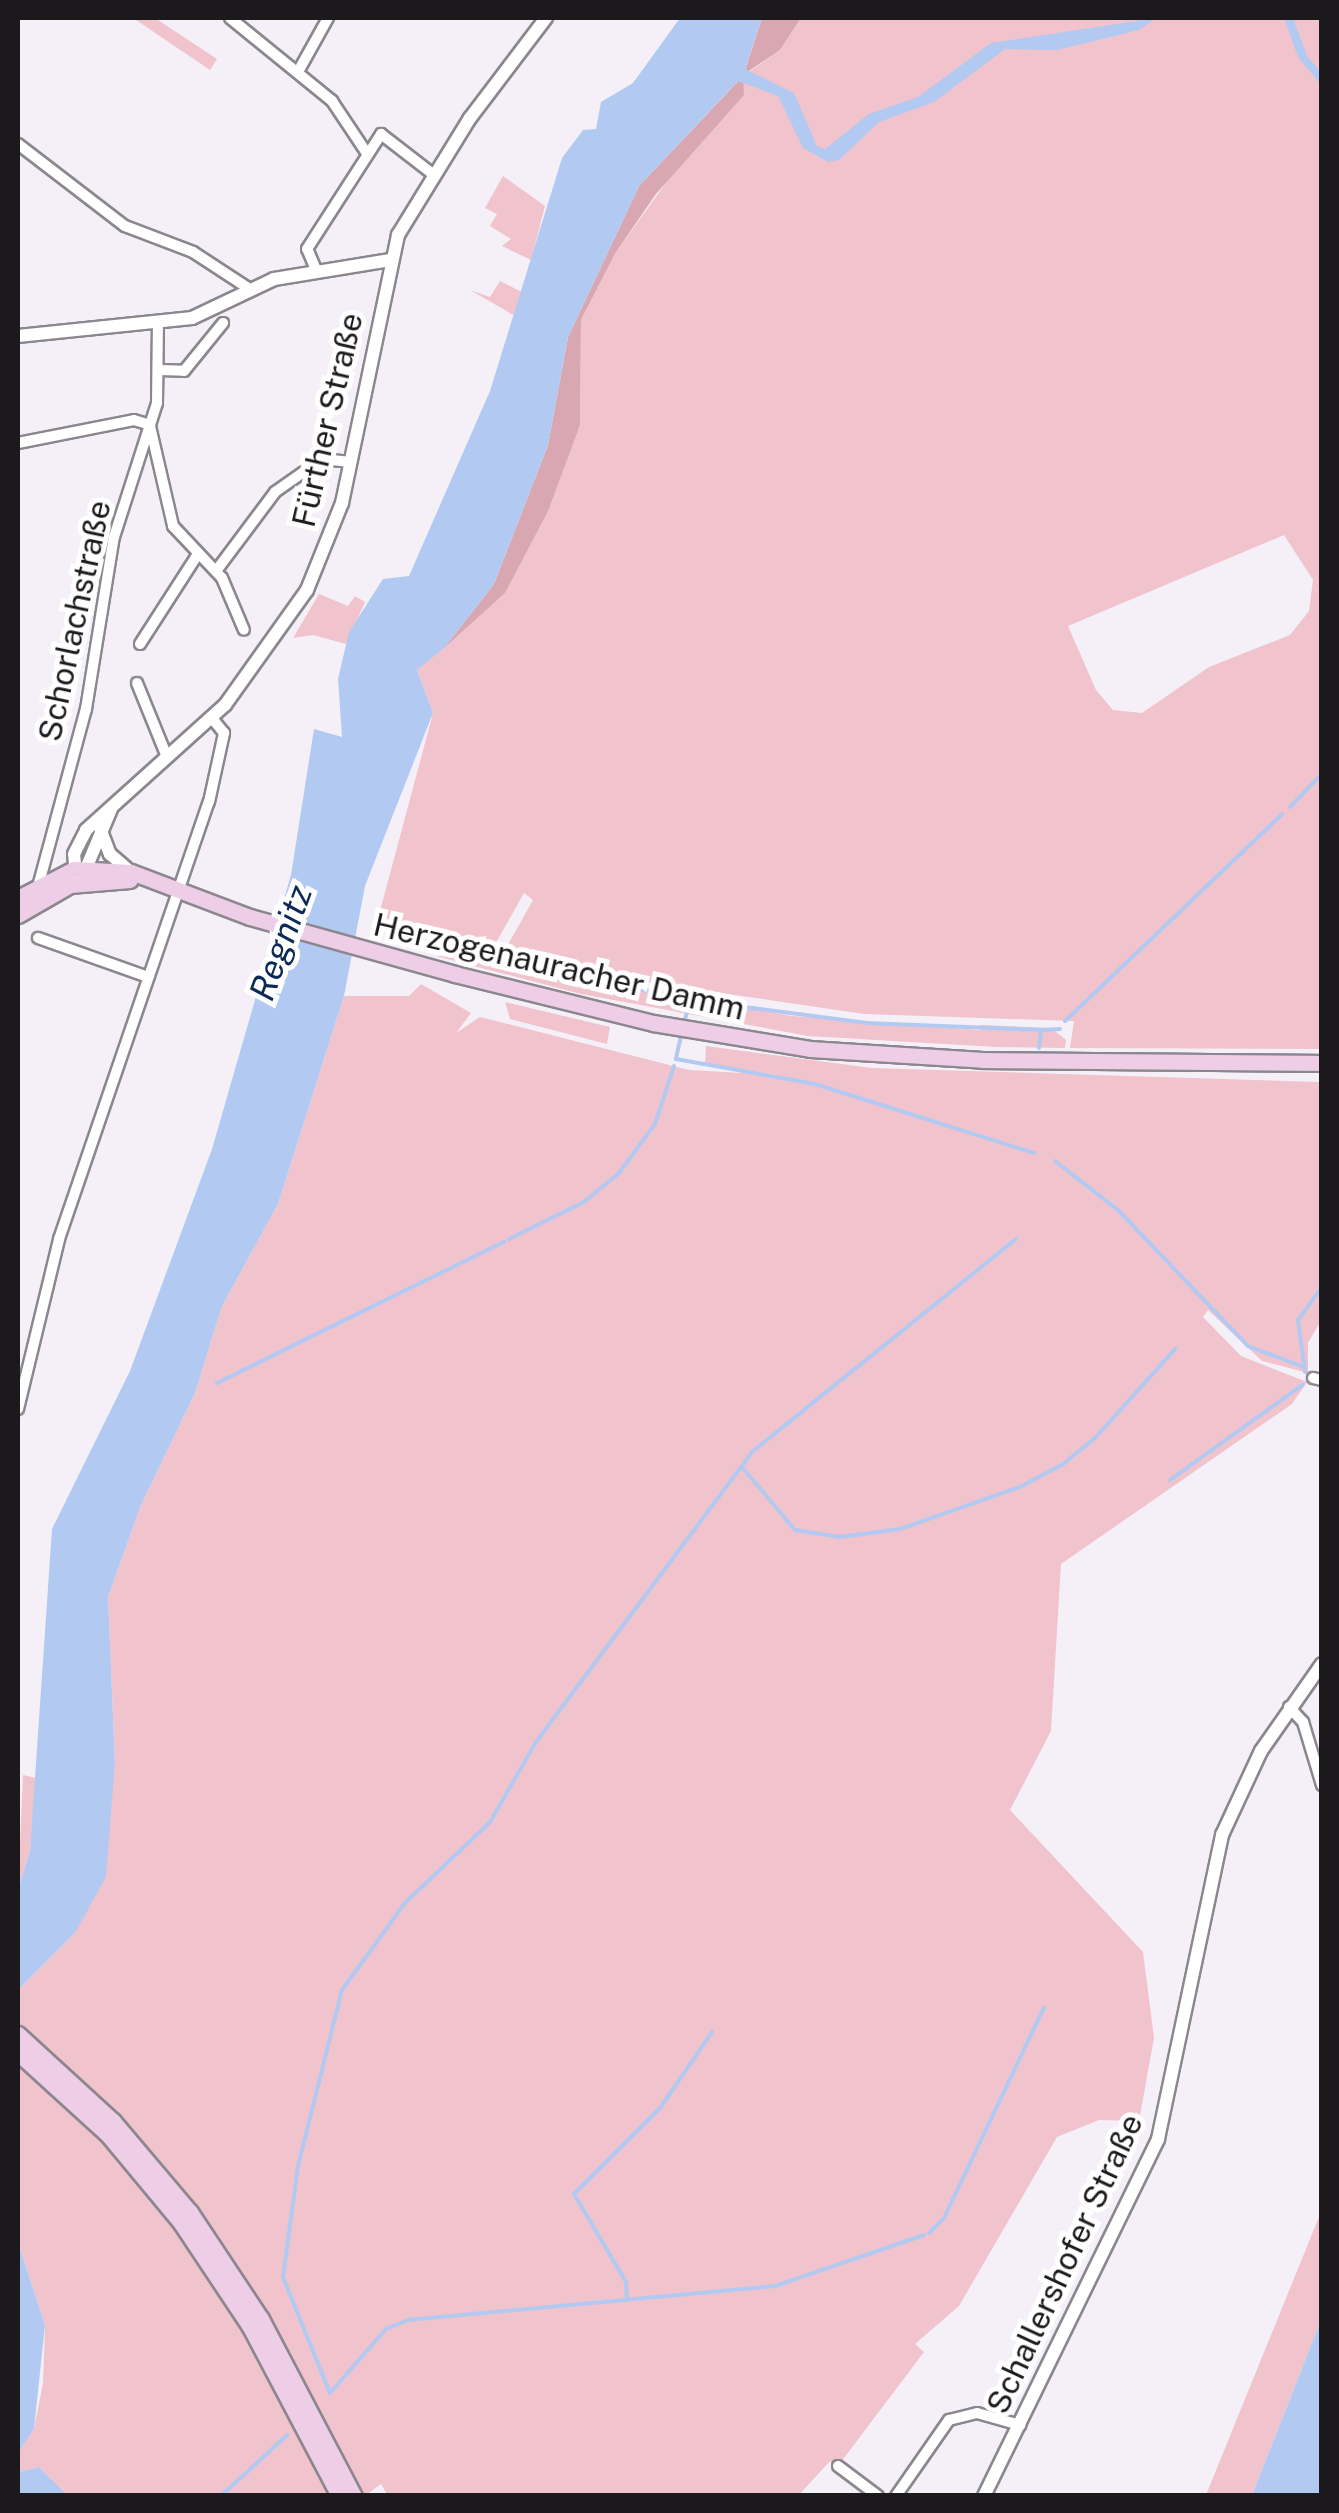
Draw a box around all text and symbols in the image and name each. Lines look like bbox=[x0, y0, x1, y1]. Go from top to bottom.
street label: Fürther Straße bbox=[285, 309, 371, 531]
street label: Schorlachstraße bbox=[31, 497, 119, 745]
water label: Regnitz bbox=[241, 880, 321, 1006]
street label: Herzogenauracher Damm bbox=[370, 906, 748, 1028]
street label: Schallershofer Straße bbox=[979, 2108, 1151, 2420]

